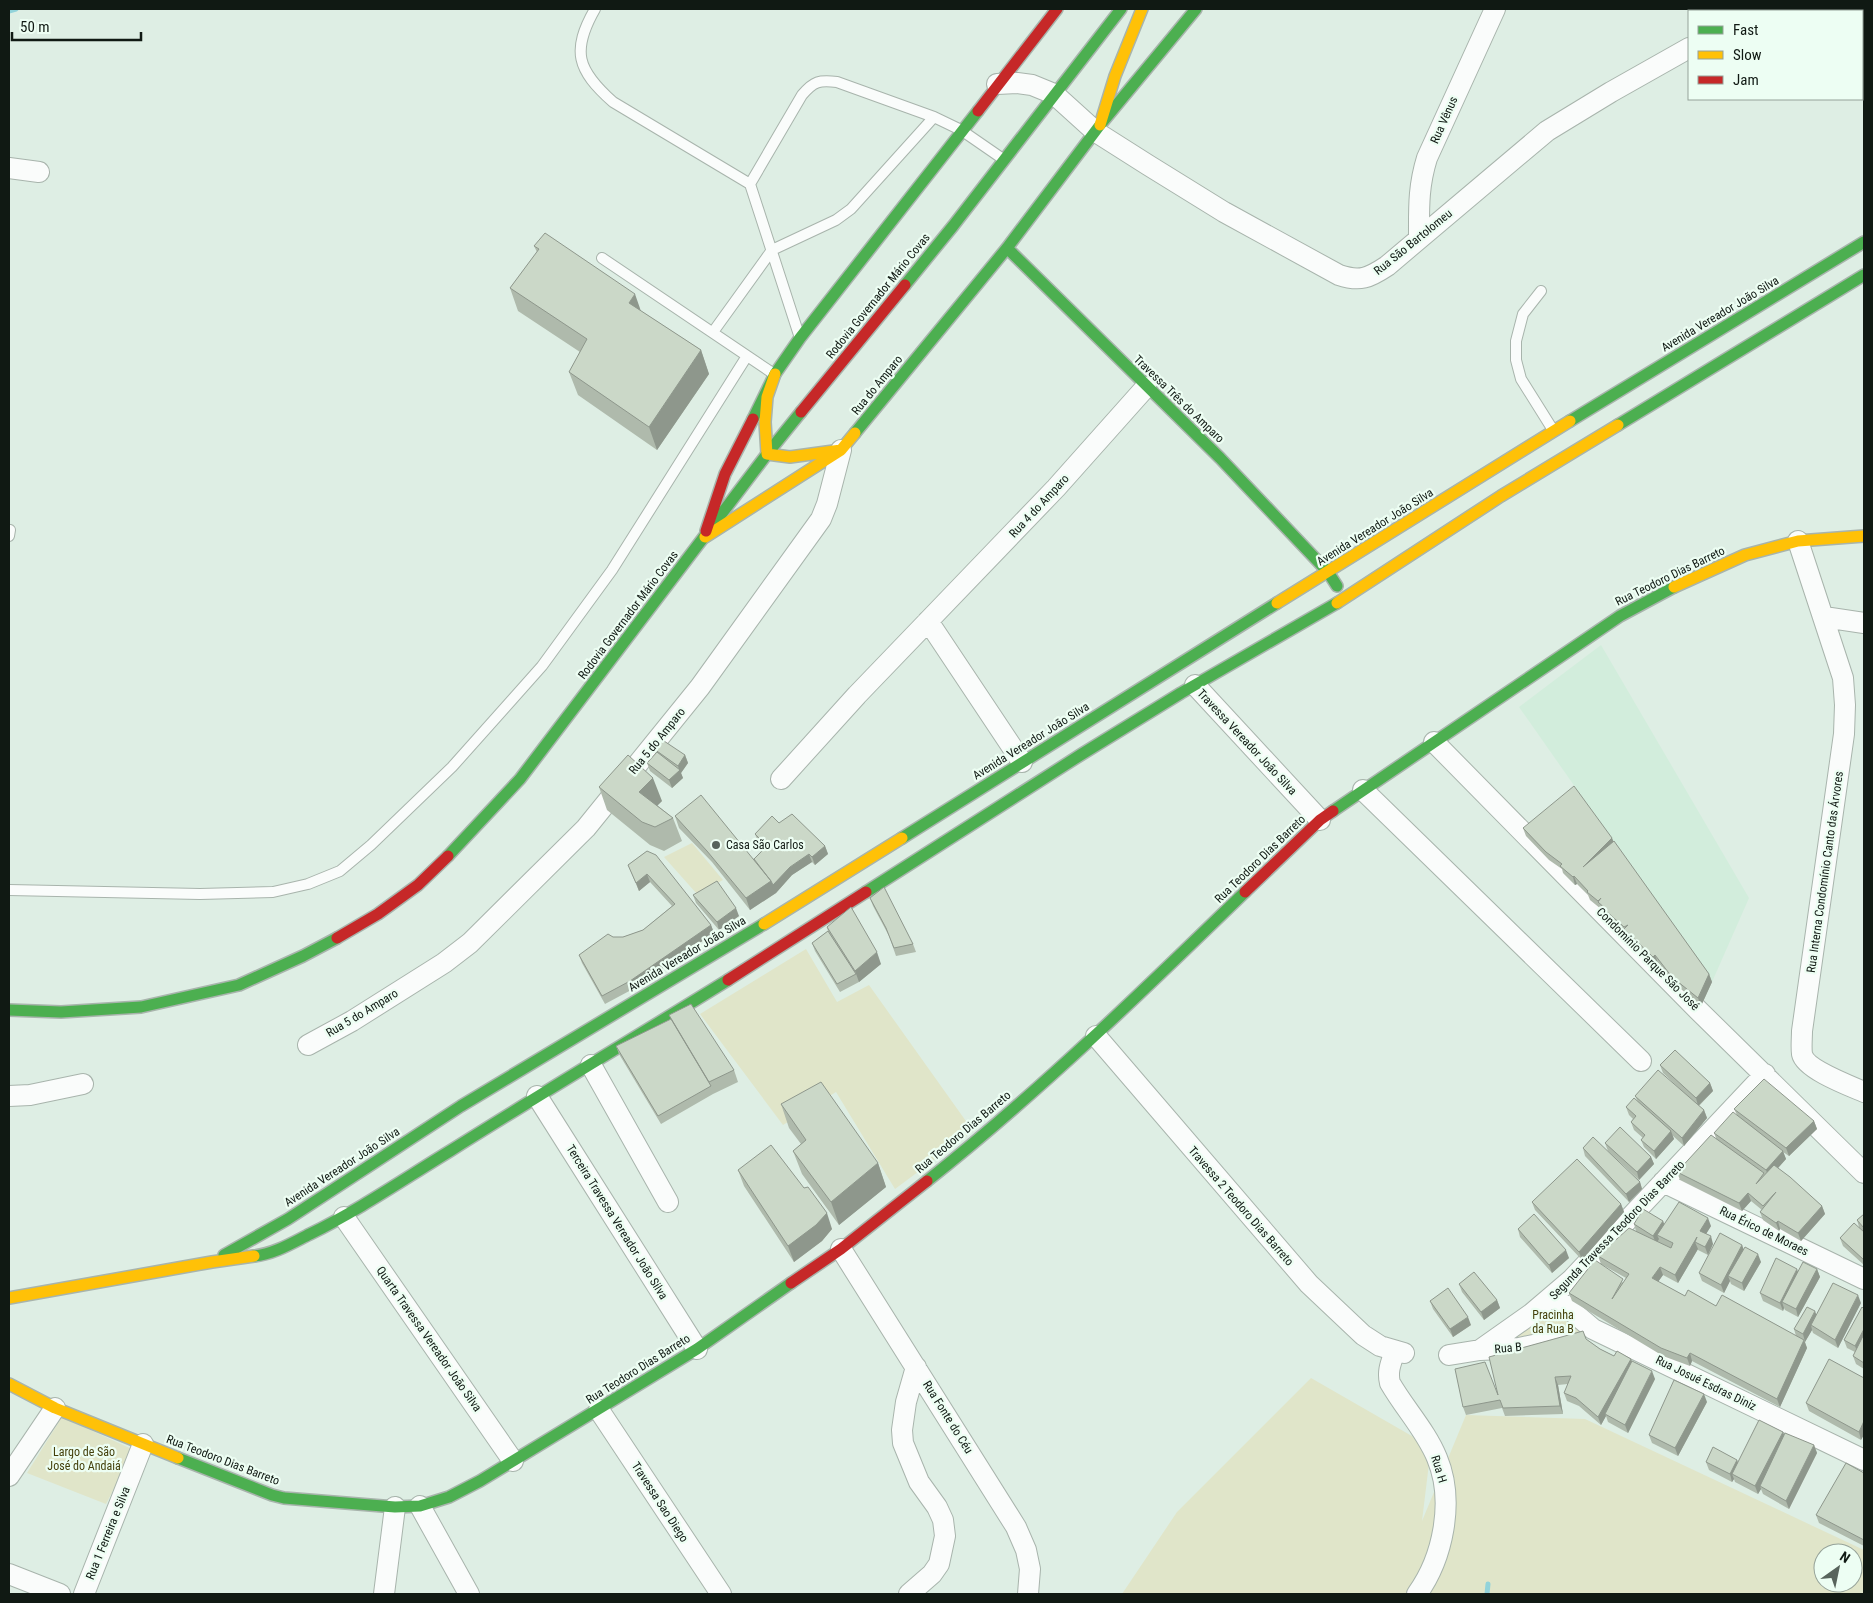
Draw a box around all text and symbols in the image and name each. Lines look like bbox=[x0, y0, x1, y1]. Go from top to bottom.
scale bar bbox=[12, 10, 141, 42]
legend bbox=[1688, 10, 1863, 100]
text: 50 m bbox=[20, 18, 50, 36]
text: Fast bbox=[1733, 21, 1758, 39]
text: Slow bbox=[1733, 46, 1762, 64]
text: Jam bbox=[1733, 71, 1759, 89]
street label: Rua Vênus bbox=[1427, 94, 1461, 146]
street label: Rua São Bartolomeu bbox=[1371, 206, 1455, 278]
street label: Rodovia Governador Mário Covas bbox=[823, 231, 933, 361]
street label: Avenida Vereador João Silva bbox=[1659, 273, 1782, 355]
street label: Rua do Amparo bbox=[849, 352, 905, 418]
street label: Travessa Três do Amparo bbox=[1131, 352, 1227, 446]
street label: Rua 4 do Amparo bbox=[1006, 472, 1072, 540]
street label: Avenida Vereador João Silva bbox=[1314, 485, 1436, 569]
street label: Rua Teodoro Dias Barreto bbox=[1613, 543, 1727, 609]
street label: Rodovia Governador Mário Covas bbox=[575, 548, 681, 682]
street label: Travessa Vereador João Silva bbox=[1194, 686, 1300, 798]
street label: Avenida Vereador João Silva bbox=[970, 699, 1092, 783]
street label: Rua 5 do Amparo bbox=[626, 705, 688, 777]
street label: Rua Interna Condomínio Canto das Árvores bbox=[1803, 770, 1846, 974]
street label: Rua Teodoro Dias Barreto bbox=[1212, 812, 1308, 906]
place label: Casa São Carlos bbox=[726, 838, 804, 852]
marker: Casa São Carlos bbox=[710, 839, 722, 851]
street label: Condomínio Parque São José bbox=[1594, 905, 1703, 1014]
street label: Avenida Vereador João Silva bbox=[626, 913, 749, 995]
street label: Rua 5 do Amparo bbox=[324, 986, 400, 1040]
street label: Rua Teodoro Dias Barreto bbox=[912, 1088, 1014, 1176]
street label: Avenida Vereador João Silva bbox=[282, 1124, 402, 1210]
street label: Terceira Travessa Vereador João Silva bbox=[563, 1142, 671, 1302]
street label: Travessa 2 Teodoro Dias Barreto bbox=[1185, 1144, 1297, 1268]
street label: Segunda Travessa Teodoro Dias Barreto bbox=[1547, 1157, 1687, 1303]
street label: Rua Érico de Moraes bbox=[1717, 1203, 1811, 1259]
street label: Quarta Travessa Vereador João Silva bbox=[373, 1264, 485, 1414]
park label: Pracinha da Rua B bbox=[1532, 1308, 1574, 1336]
street label: Rua Teodoro Dias Barreto bbox=[583, 1331, 693, 1407]
street label: Rua B bbox=[1494, 1340, 1522, 1356]
street label: Rua Josué Esdras Diniz bbox=[1653, 1353, 1759, 1413]
street label: Rua Fonte do Céu bbox=[920, 1378, 976, 1456]
street label: Rua Teodoro Dias Barreto bbox=[164, 1432, 282, 1488]
park label: Largo de São José do Andaiá bbox=[47, 1445, 121, 1473]
street label: Rua H bbox=[1428, 1454, 1450, 1484]
street label: Travessa Sao Diego bbox=[629, 1459, 691, 1545]
street label: Rua 1 Ferreira e Silva bbox=[83, 1484, 133, 1582]
north arrow bbox=[1813, 1543, 1863, 1593]
text: N bbox=[1837, 1548, 1853, 1566]

